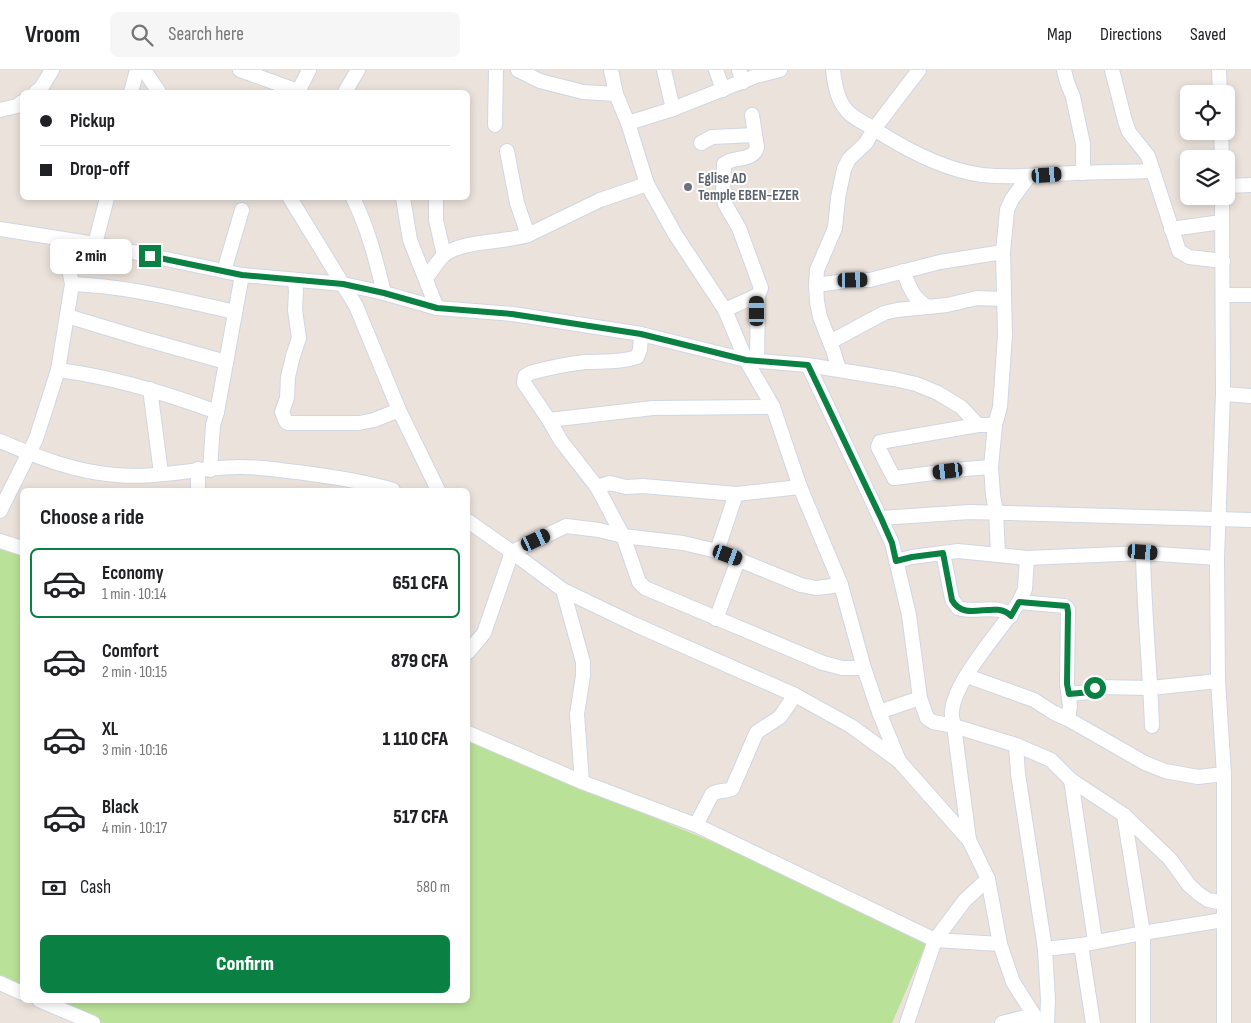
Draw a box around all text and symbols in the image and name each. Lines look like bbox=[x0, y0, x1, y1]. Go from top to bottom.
search box bbox=[110, 12, 460, 57]
text: Vroom bbox=[25, 20, 80, 49]
icon: search bbox=[128, 21, 156, 49]
text: Search here bbox=[168, 23, 244, 46]
text: Map bbox=[1047, 24, 1072, 45]
text: Directions bbox=[1100, 24, 1162, 45]
text: Saved bbox=[1190, 24, 1226, 45]
map controls bbox=[1180, 85, 1235, 205]
button: locate bbox=[1180, 85, 1235, 140]
text: Pickup bbox=[70, 110, 115, 133]
button: layers bbox=[1180, 150, 1235, 205]
text: Drop-off bbox=[70, 158, 130, 181]
car bbox=[1031, 166, 1062, 184]
place label: Eglise AD Temple EBEN-EZER bbox=[698, 169, 800, 205]
marker: Eglise AD Temple EBEN-EZER bbox=[682, 181, 694, 193]
callout: 2 min bbox=[50, 238, 132, 274]
route end bbox=[139, 245, 161, 267]
text: 2 min bbox=[75, 247, 107, 266]
car bbox=[837, 272, 868, 288]
car bbox=[749, 296, 764, 326]
car bbox=[932, 462, 963, 480]
text: Choose a ride bbox=[40, 504, 144, 531]
car bbox=[519, 527, 552, 553]
car bbox=[711, 543, 744, 567]
car bbox=[1127, 543, 1158, 561]
icon: car bbox=[42, 561, 87, 606]
text: Economy bbox=[102, 562, 164, 585]
text: 651 CFA bbox=[392, 572, 448, 595]
text: 1 min · 10:14 bbox=[102, 585, 166, 604]
icon: car bbox=[42, 639, 87, 684]
text: Comfort bbox=[102, 640, 159, 663]
text: 879 CFA bbox=[391, 650, 448, 673]
text: 2 min · 10:15 bbox=[102, 663, 167, 682]
route start bbox=[1084, 677, 1106, 699]
icon: car bbox=[42, 717, 87, 762]
text: XL bbox=[102, 718, 118, 741]
text: 1 110 CFA bbox=[382, 728, 448, 751]
text: 3 min · 10:16 bbox=[102, 741, 168, 760]
icon: car bbox=[42, 795, 87, 840]
text: Black bbox=[102, 796, 139, 819]
text: 517 CFA bbox=[393, 806, 448, 829]
text: 4 min · 10:17 bbox=[102, 819, 167, 838]
icon: cash bbox=[40, 874, 68, 902]
text: Cash bbox=[80, 876, 111, 899]
text: 580 m bbox=[417, 878, 450, 897]
button: Confirm bbox=[40, 935, 450, 993]

